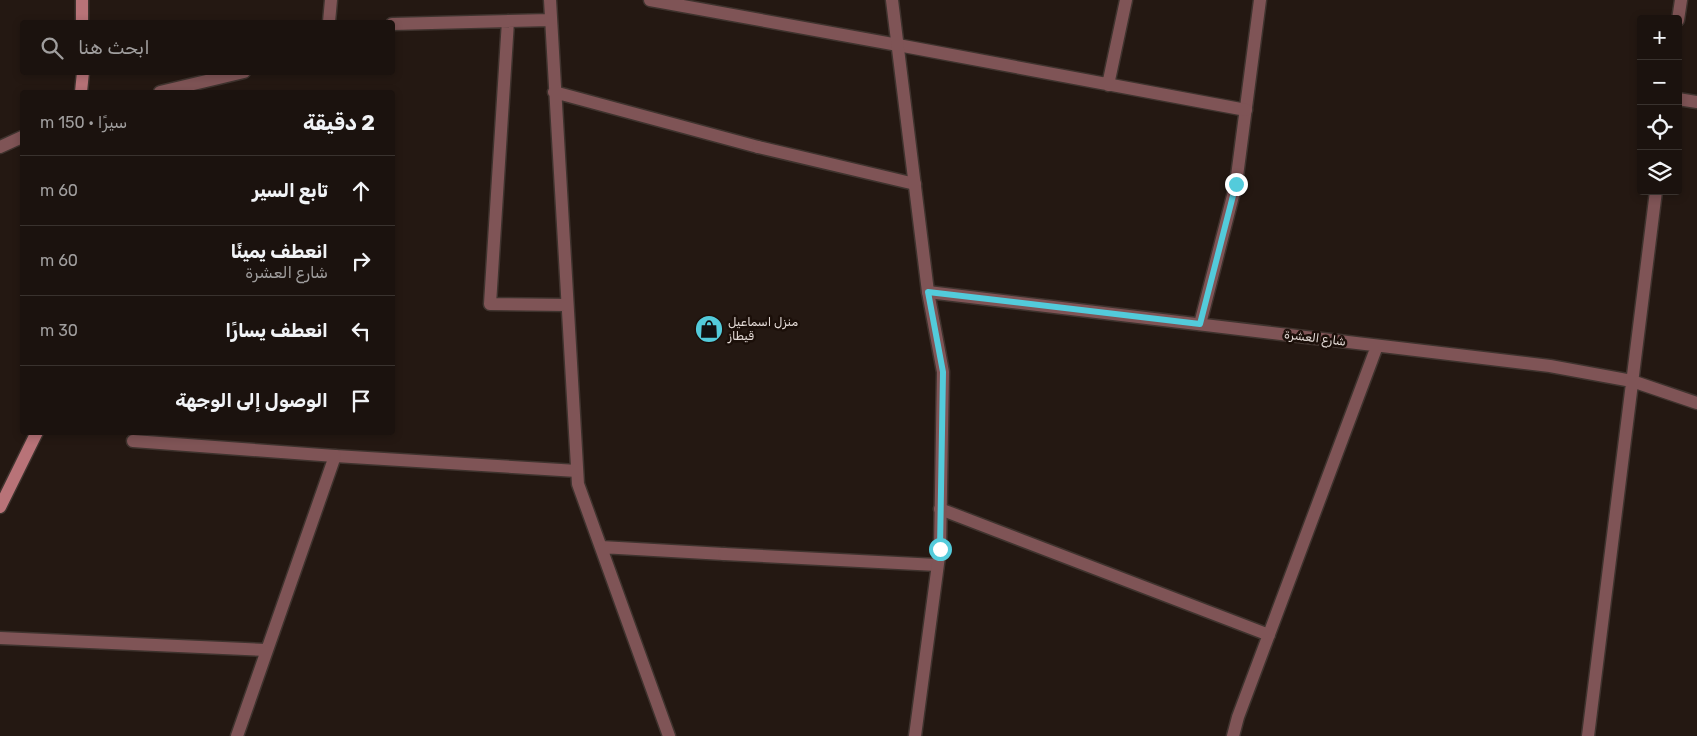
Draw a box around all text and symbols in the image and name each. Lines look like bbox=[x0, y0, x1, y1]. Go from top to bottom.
map controls bbox=[1637, 15, 1682, 195]
button: + bbox=[1637, 15, 1682, 60]
search box bbox=[20, 20, 395, 75]
icon: search bbox=[38, 34, 66, 62]
text: ابحث هنا bbox=[78, 36, 150, 59]
button: − bbox=[1637, 60, 1682, 105]
button: locate bbox=[1637, 105, 1682, 150]
text: 2 دقيقة bbox=[303, 110, 375, 135]
text: سيرًا · 150 m bbox=[40, 113, 127, 132]
button: layers bbox=[1637, 150, 1682, 195]
route end bbox=[1225, 173, 1248, 196]
icon: ahead bbox=[347, 177, 375, 205]
text: تابع السير bbox=[252, 179, 328, 202]
text: 60 m bbox=[40, 181, 78, 200]
text: انعطف يمينًا bbox=[231, 240, 328, 263]
icon: right bbox=[347, 247, 375, 275]
text: 60 m bbox=[40, 251, 78, 270]
text: شارع العشرة bbox=[245, 263, 328, 282]
shop icon: منزل اسماعيل قيطاز bbox=[694, 314, 724, 344]
place label: منزل اسماعيل قيطاز bbox=[727, 315, 798, 344]
icon: left bbox=[347, 317, 375, 345]
text: انعطف يسارًا bbox=[225, 319, 328, 342]
text: 30 m bbox=[40, 321, 78, 340]
street label: شارع العشرة bbox=[1283, 327, 1347, 351]
icon: arrive bbox=[347, 387, 375, 415]
text: الوصول إلى الوجهة bbox=[175, 389, 328, 412]
route start bbox=[929, 538, 952, 561]

